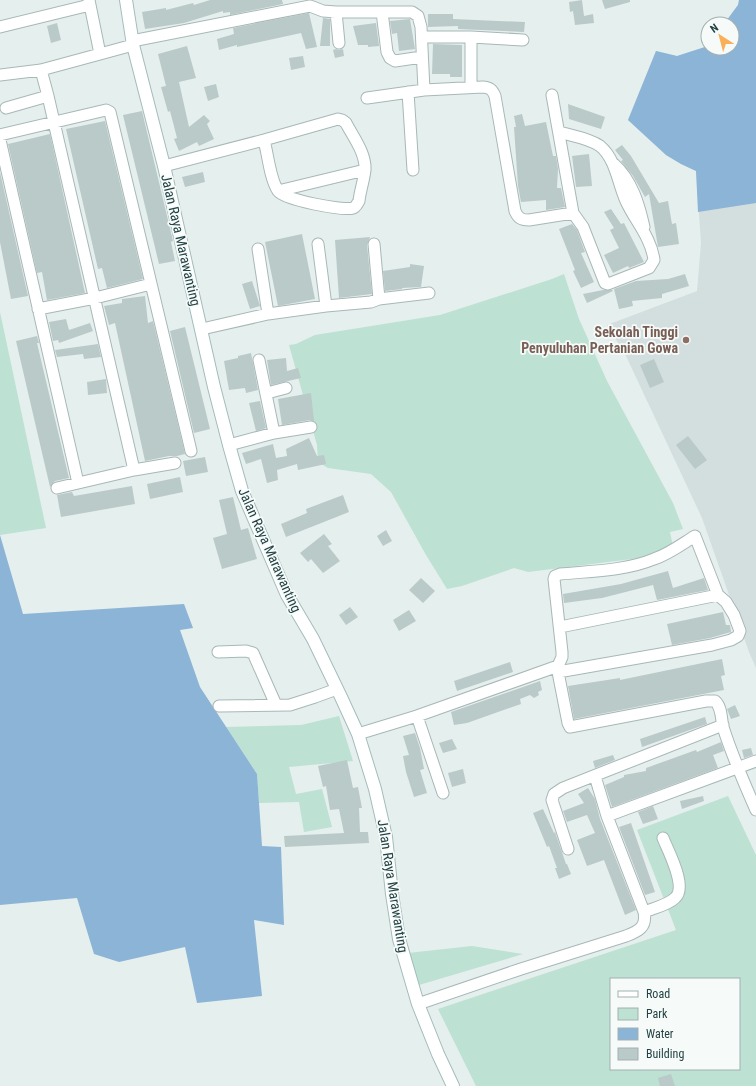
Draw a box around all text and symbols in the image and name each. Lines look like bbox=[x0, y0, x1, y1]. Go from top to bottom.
north arrow bbox=[700, 16, 740, 56]
text: N bbox=[708, 21, 721, 36]
street label: Jalan Raya Marawanting bbox=[158, 173, 204, 307]
place label: Sekolah Tinggi Penyuluhan Pertanian Gowa bbox=[521, 324, 678, 356]
marker: Sekolah Tinggi Penyuluhan Pertanian Gowa bbox=[681, 335, 691, 345]
street label: Jalan Raya Marawanting bbox=[235, 485, 305, 615]
street label: Jalan Raya Marawanting bbox=[375, 818, 411, 954]
legend bbox=[610, 978, 740, 1070]
text: Road bbox=[646, 987, 670, 1001]
text: Park bbox=[646, 1007, 668, 1021]
text: Water bbox=[646, 1027, 674, 1041]
text: Building bbox=[646, 1047, 684, 1061]

